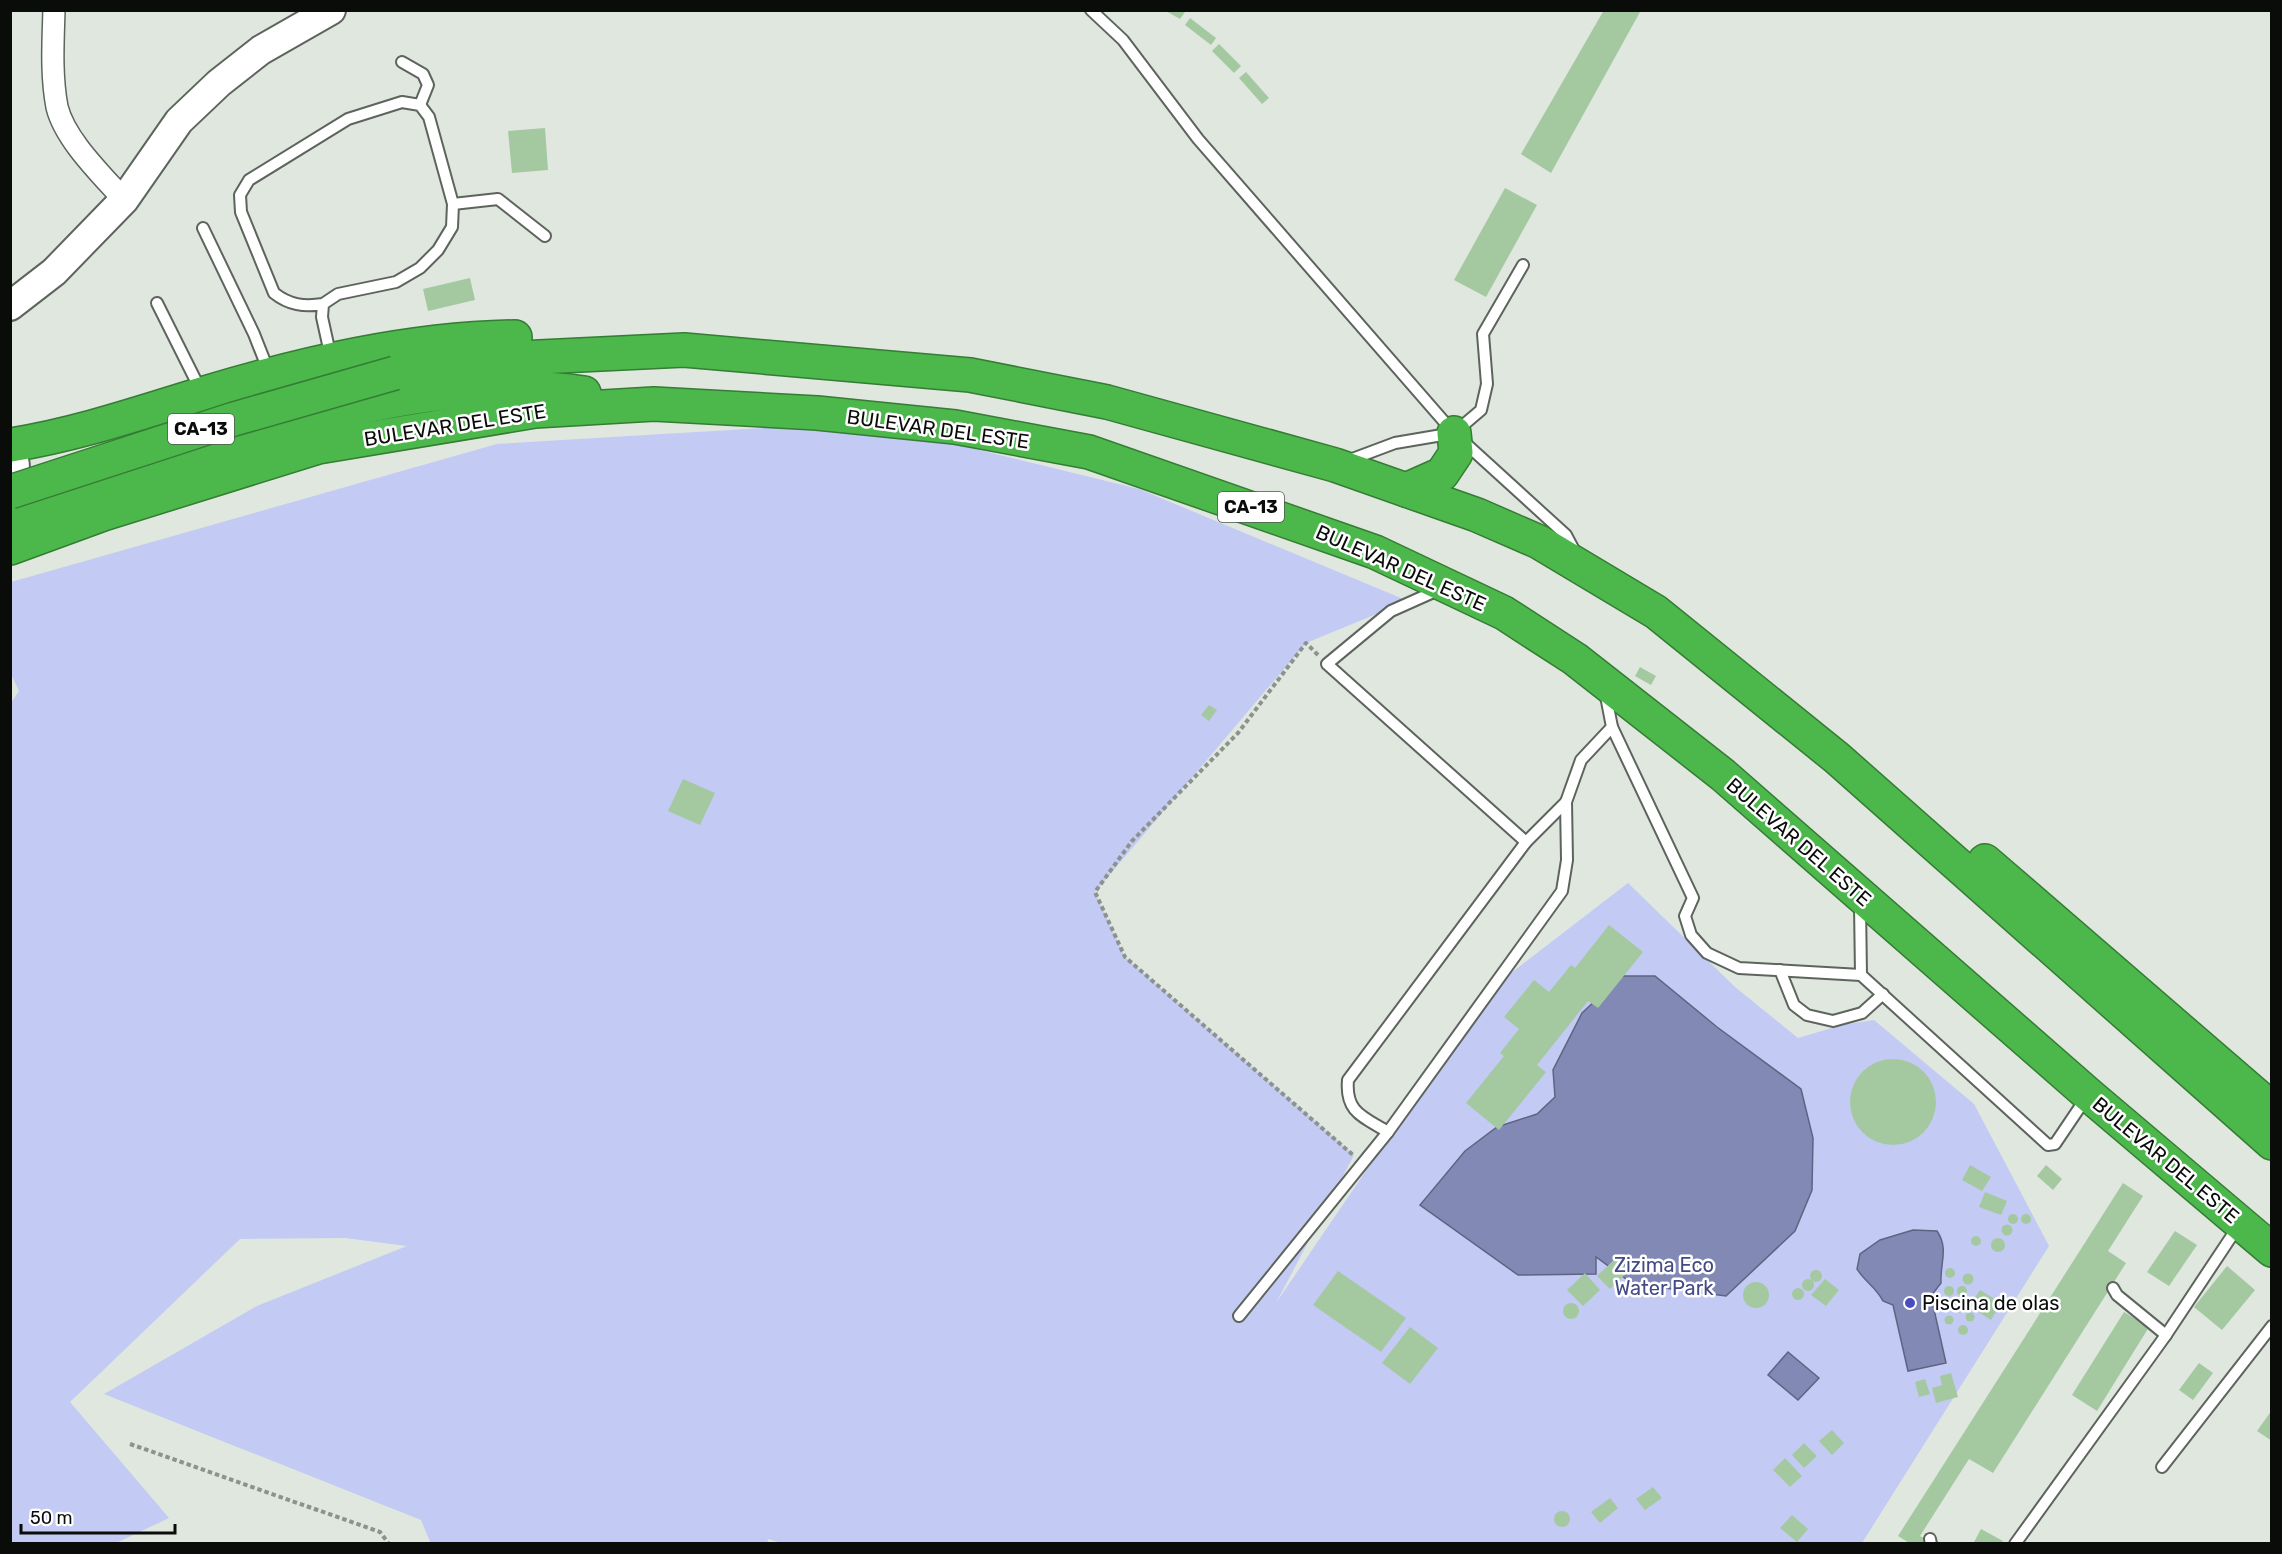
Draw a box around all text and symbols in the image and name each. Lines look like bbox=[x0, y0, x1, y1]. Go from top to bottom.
street label: BULEVAR DEL ESTE bbox=[362, 399, 548, 451]
street label: BULEVAR DEL ESTE bbox=[845, 404, 1031, 454]
road number: CA-13 bbox=[168, 414, 234, 444]
road number: CA-13 bbox=[1218, 492, 1284, 522]
street label: BULEVAR DEL ESTE bbox=[1312, 520, 1490, 616]
street label: BULEVAR DEL ESTE bbox=[1722, 773, 1876, 911]
street label: BULEVAR DEL ESTE bbox=[2088, 1092, 2244, 1228]
park label: Zizima Eco Water Park bbox=[1614, 1253, 1714, 1300]
place label: Piscina de olas bbox=[1922, 1291, 2059, 1315]
marker: Piscina de olas bbox=[1903, 1296, 1917, 1310]
scale bar bbox=[21, 1497, 176, 1535]
text: 50 m bbox=[30, 1507, 73, 1529]

